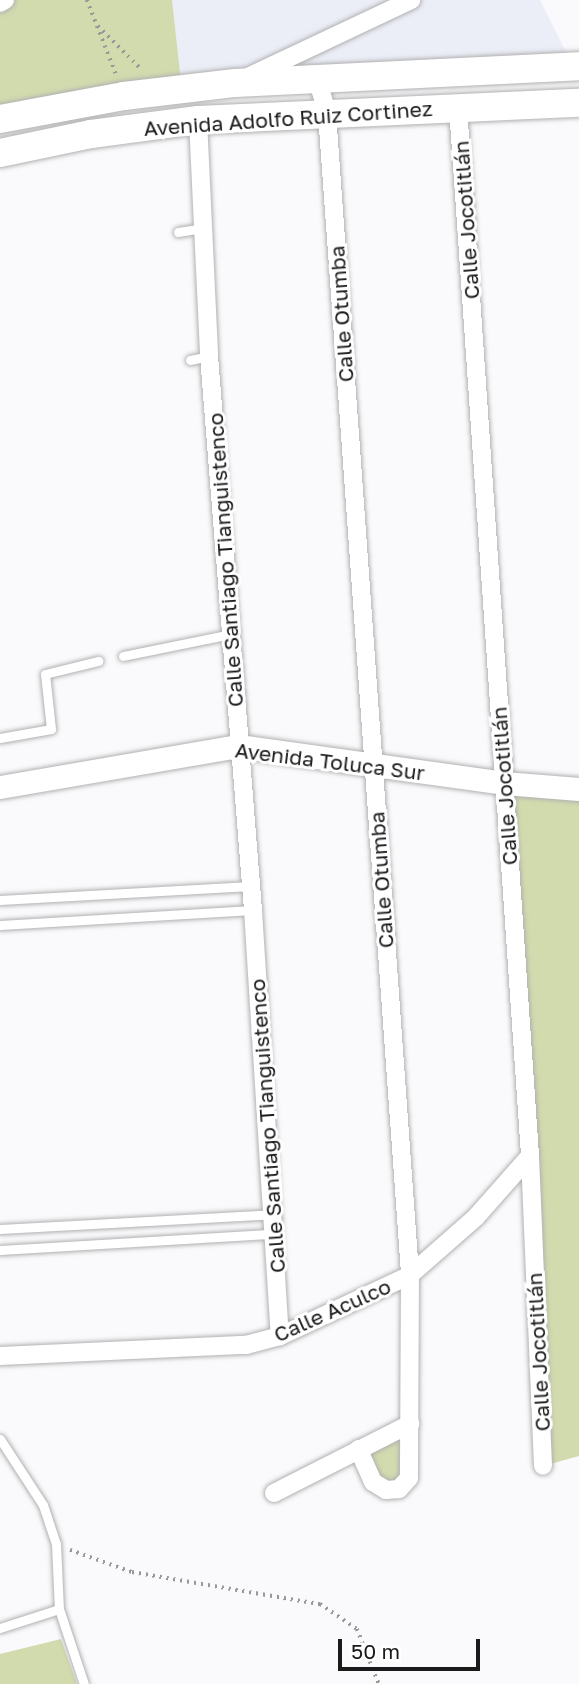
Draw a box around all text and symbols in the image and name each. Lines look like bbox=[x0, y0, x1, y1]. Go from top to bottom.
street label: Avenida Adolfo Ruiz Cortinez bbox=[143, 95, 433, 141]
street label: Calle Jocotitlán bbox=[448, 140, 484, 300]
street label: Calle Otumba bbox=[324, 245, 358, 383]
street label: Calle Santiago Tianguistenco bbox=[202, 412, 248, 708]
street label: Calle Jocotitlán bbox=[486, 706, 522, 866]
street label: Avenida Toluca Sur bbox=[234, 737, 426, 785]
street label: Calle Otumba bbox=[364, 811, 398, 949]
street label: Calle Santiago Tianguistenco bbox=[244, 978, 290, 1274]
street label: Calle Jocotitlán bbox=[521, 1272, 555, 1432]
street label: Calle Aculco bbox=[270, 1273, 394, 1347]
scale bar bbox=[341, 1624, 483, 1668]
text: 50 m bbox=[351, 1638, 400, 1664]

